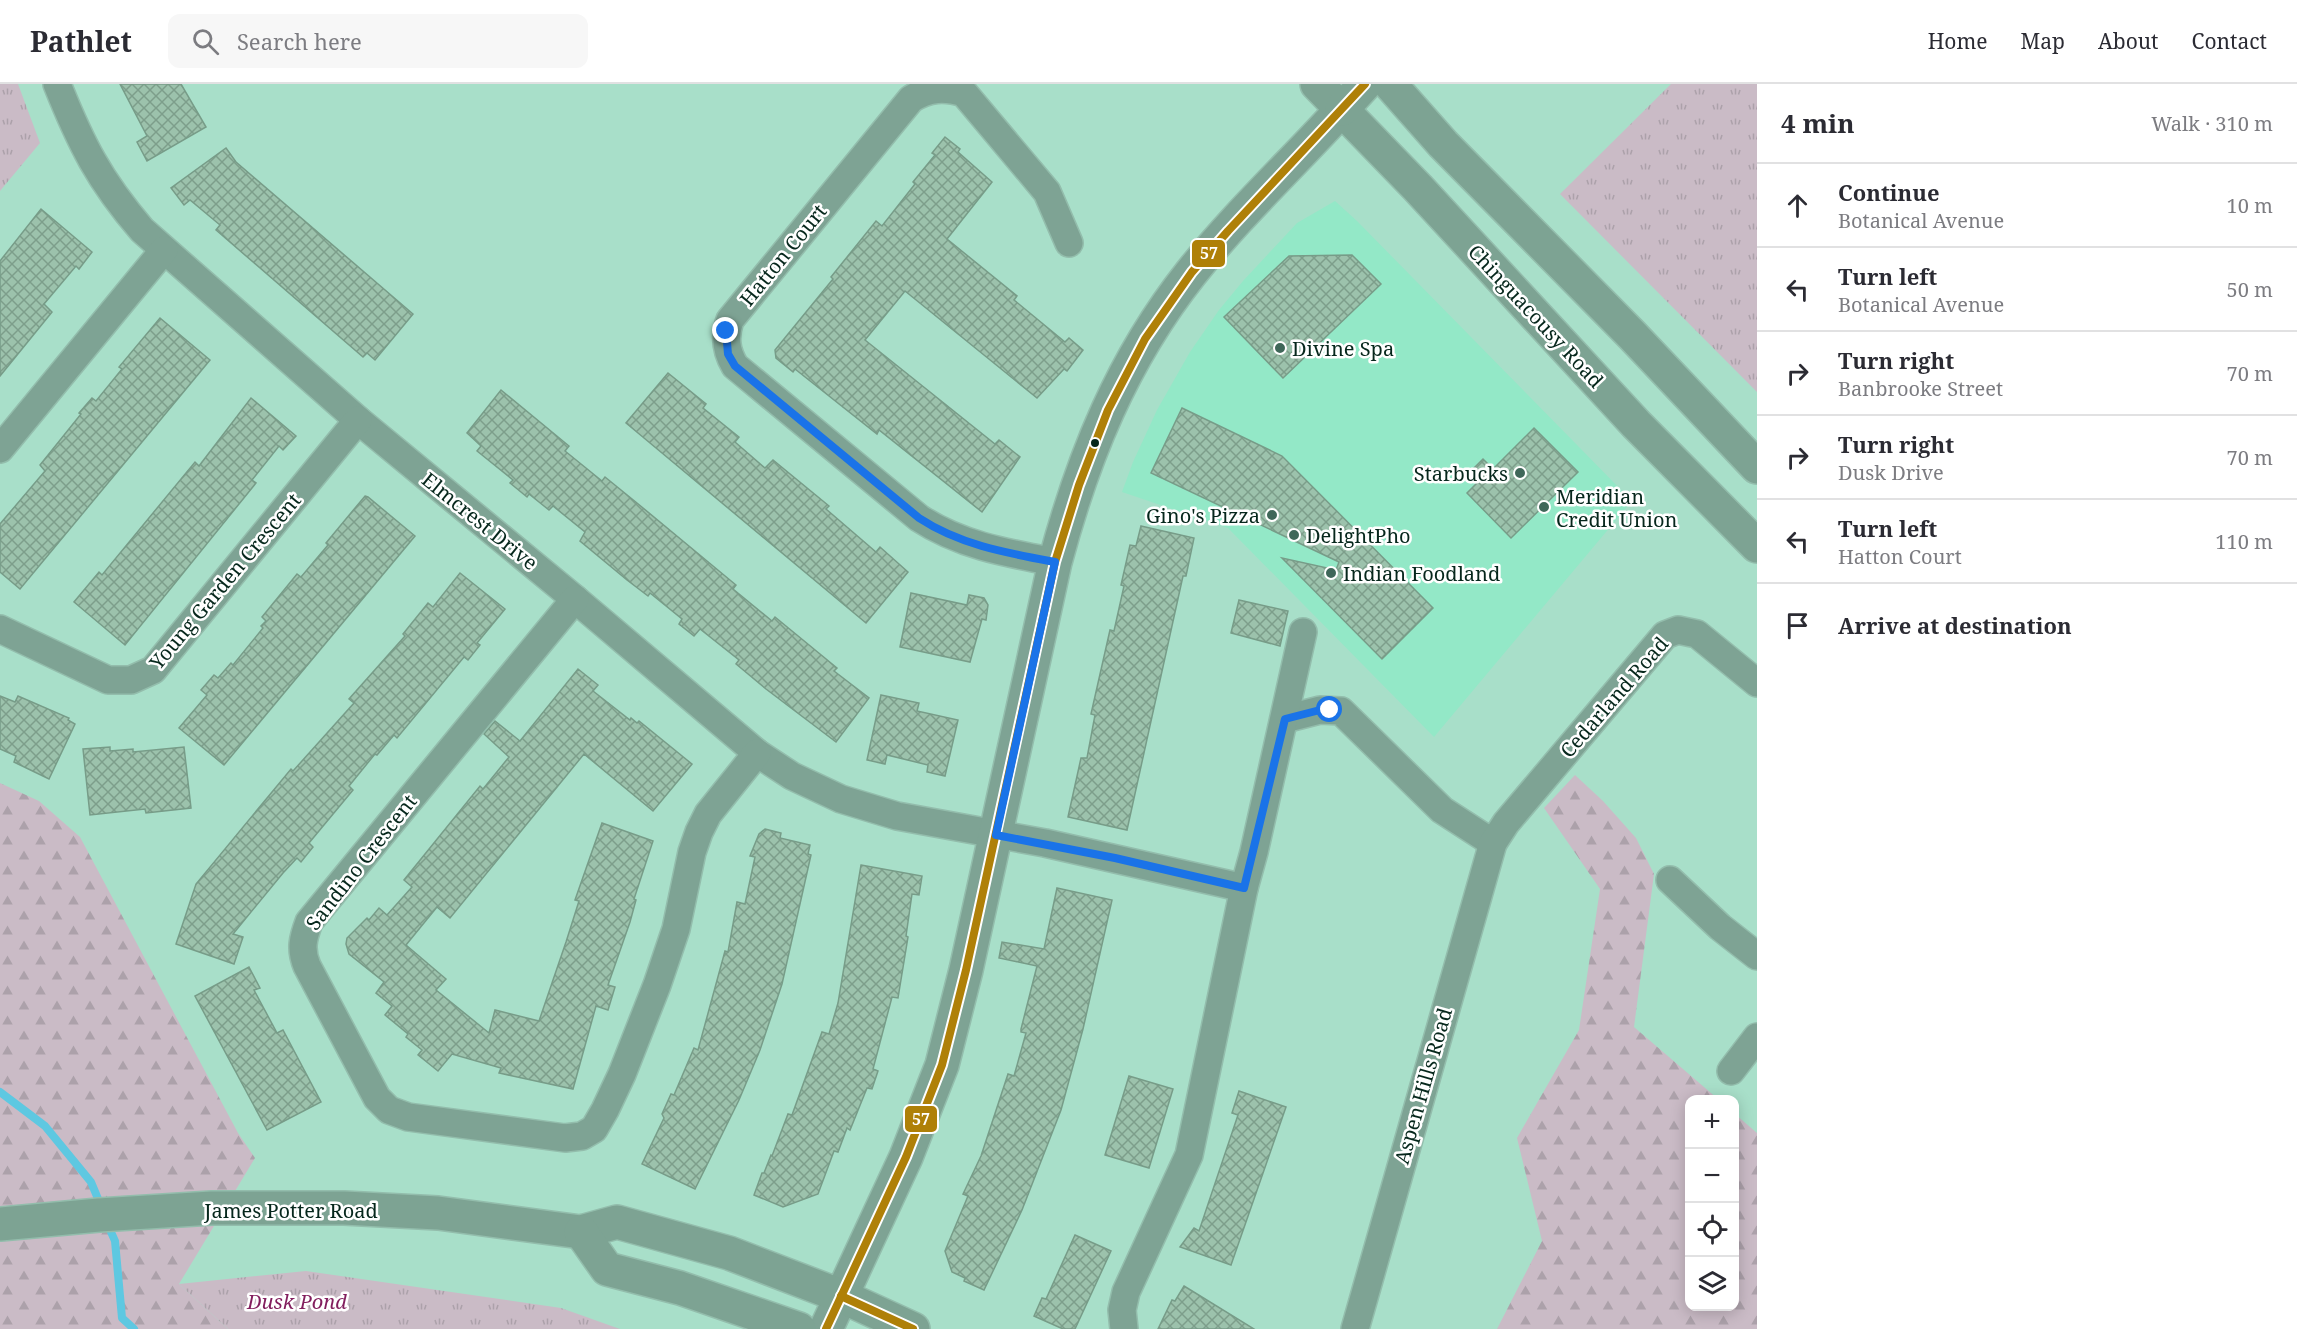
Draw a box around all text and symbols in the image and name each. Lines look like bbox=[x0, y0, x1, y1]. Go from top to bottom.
search box bbox=[168, 14, 588, 68]
text: Pathlet bbox=[30, 22, 132, 60]
icon: search bbox=[189, 25, 222, 58]
text: Search here bbox=[237, 26, 362, 56]
text: Home bbox=[1928, 27, 1988, 55]
text: Map bbox=[2021, 27, 2065, 55]
text: About bbox=[2098, 27, 2159, 55]
text: Contact bbox=[2192, 27, 2267, 55]
text: 4 min bbox=[1781, 105, 1855, 141]
text: Walk · 310 m bbox=[2151, 110, 2273, 137]
text: Continue bbox=[1838, 177, 1940, 207]
icon: ahead bbox=[1781, 189, 1814, 222]
text: 10 m bbox=[2227, 192, 2273, 219]
street label: Hatton Court bbox=[734, 198, 832, 312]
text: Botanical Avenue bbox=[1838, 207, 2004, 234]
street label: Chinguacousy Road bbox=[1462, 238, 1610, 394]
line badge: 57 bbox=[1191, 239, 1226, 268]
text: 57 bbox=[1200, 242, 1218, 264]
text: Turn left bbox=[1838, 261, 1937, 291]
icon: left bbox=[1781, 273, 1814, 306]
text: 50 m bbox=[2227, 276, 2273, 303]
text: Botanical Avenue bbox=[1838, 291, 2004, 318]
route end bbox=[712, 317, 738, 343]
place label: Divine Spa bbox=[1292, 335, 1394, 362]
marker: Divine Spa bbox=[1273, 341, 1287, 355]
text: Turn right bbox=[1838, 345, 1954, 375]
icon: right bbox=[1781, 357, 1814, 390]
text: 70 m bbox=[2227, 360, 2273, 387]
text: Banbrooke Street bbox=[1838, 375, 2003, 402]
text: Turn right bbox=[1838, 429, 1954, 459]
unlabelled marker bbox=[1089, 437, 1101, 449]
icon: right bbox=[1781, 441, 1814, 474]
text: 70 m bbox=[2227, 444, 2273, 471]
text: Dusk Drive bbox=[1838, 459, 1944, 486]
place label: Starbucks bbox=[1414, 460, 1508, 487]
street label: Elmcrest Drive bbox=[417, 466, 543, 576]
marker: Starbucks bbox=[1513, 466, 1527, 480]
place label: Meridian Credit Union bbox=[1556, 483, 1677, 533]
street label: Young Garden Crescent bbox=[143, 487, 307, 676]
marker: Meridian Credit Union bbox=[1537, 500, 1551, 514]
place label: Gino's Pizza bbox=[1146, 502, 1260, 529]
marker: Gino's Pizza bbox=[1265, 508, 1279, 522]
text: Turn left bbox=[1838, 513, 1937, 543]
place label: DelightPho bbox=[1306, 522, 1411, 549]
icon: left bbox=[1781, 525, 1814, 558]
marker: DelightPho bbox=[1287, 528, 1301, 542]
text: 110 m bbox=[2215, 528, 2273, 555]
text: Hatton Court bbox=[1838, 543, 1962, 570]
place label: Indian Foodland bbox=[1343, 560, 1500, 587]
marker: Indian Foodland bbox=[1324, 566, 1338, 580]
icon: arrive bbox=[1781, 609, 1814, 642]
text: Arrive at destination bbox=[1838, 610, 2072, 640]
street label: Cedarland Road bbox=[1554, 631, 1674, 763]
route start bbox=[1316, 696, 1342, 722]
street label: Sandino Crescent bbox=[299, 789, 423, 935]
street label: Aspen Hills Road bbox=[1388, 1005, 1458, 1167]
map controls bbox=[1685, 1095, 1739, 1311]
button: + bbox=[1685, 1095, 1739, 1149]
line badge: 57 bbox=[904, 1105, 938, 1133]
text: 57 bbox=[912, 1108, 930, 1130]
button: − bbox=[1685, 1149, 1739, 1203]
street label: James Potter Road bbox=[203, 1197, 378, 1224]
button: locate bbox=[1685, 1203, 1739, 1257]
button: layers bbox=[1685, 1257, 1739, 1311]
park label: Dusk Pond bbox=[246, 1288, 347, 1315]

